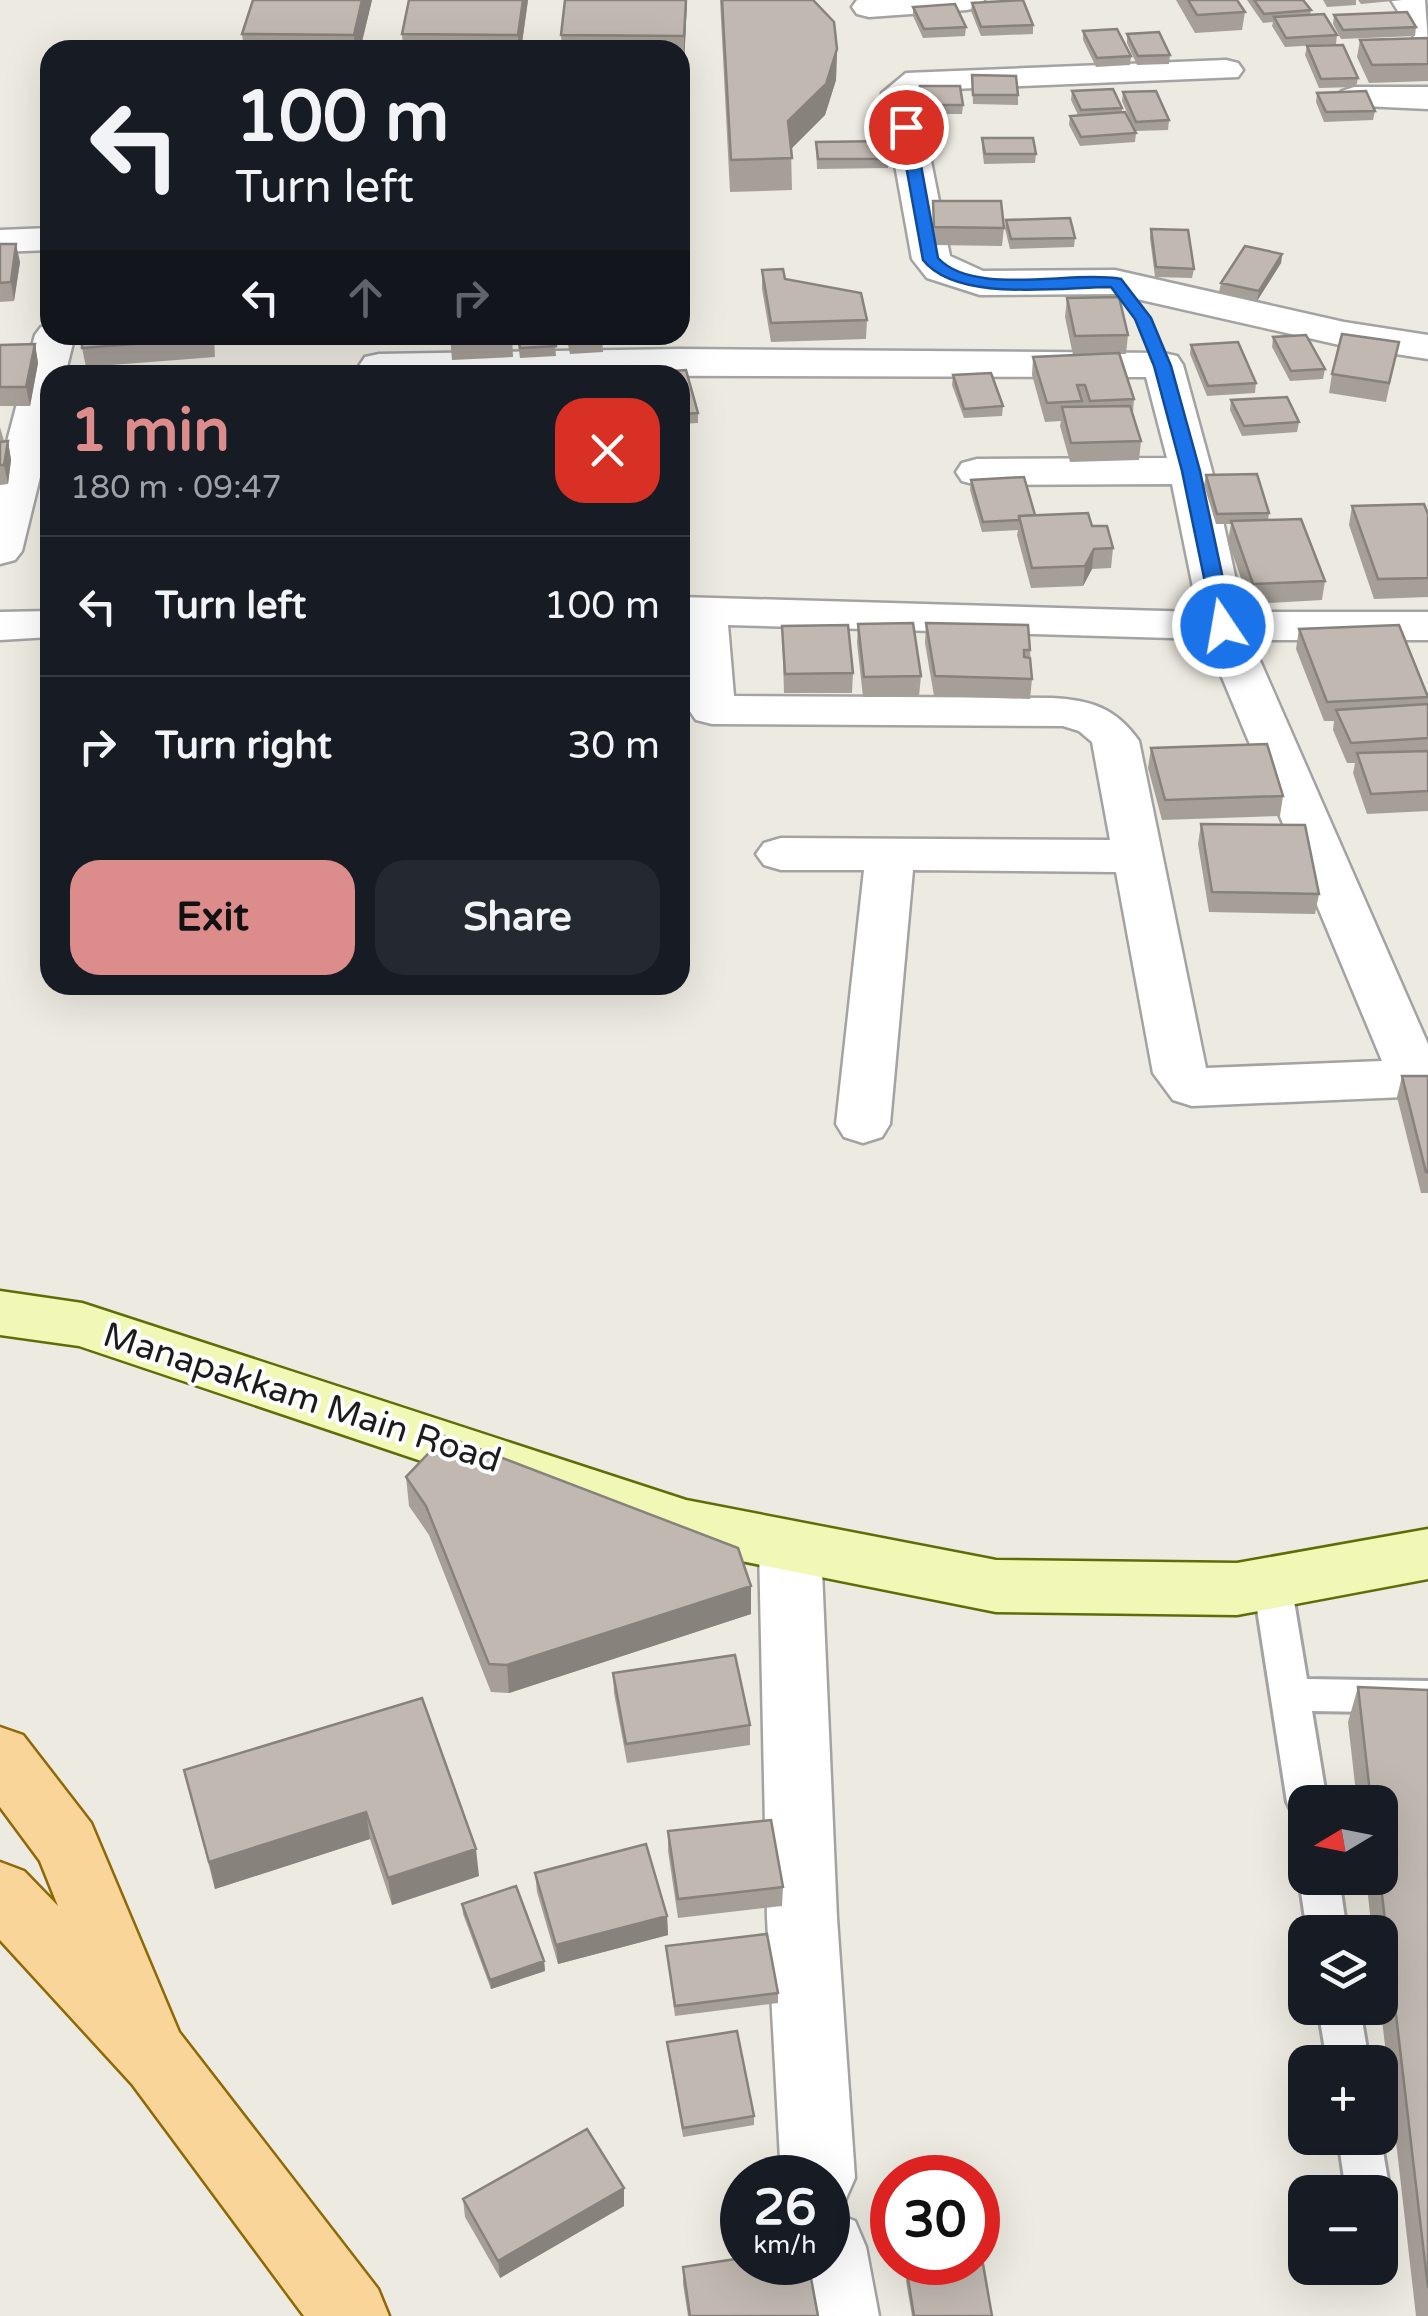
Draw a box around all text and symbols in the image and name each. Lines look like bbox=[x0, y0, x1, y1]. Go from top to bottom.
text: 100 m bbox=[235, 76, 449, 160]
icon: left bbox=[70, 80, 200, 210]
pin bbox=[864, 85, 949, 170]
icon: arrive bbox=[879, 100, 934, 155]
text: Turn left bbox=[235, 161, 414, 215]
icon: left bbox=[233, 270, 288, 325]
icon: ahead bbox=[338, 270, 393, 325]
icon: right bbox=[443, 270, 498, 325]
text: 1 min bbox=[70, 395, 230, 467]
button: close bbox=[555, 398, 660, 503]
text: 180 m · 09:47 bbox=[70, 469, 282, 507]
position arrow bbox=[1171, 574, 1275, 678]
icon: left bbox=[70, 579, 125, 634]
text: Turn left bbox=[155, 583, 306, 629]
text: 100 m bbox=[544, 583, 660, 629]
icon: right bbox=[70, 719, 125, 774]
text: Turn right bbox=[155, 723, 332, 769]
text: 30 m bbox=[568, 723, 660, 769]
button: Exit bbox=[70, 860, 355, 975]
button: Share bbox=[375, 860, 660, 975]
street label: Manapakkam Main Road bbox=[98, 1314, 506, 1482]
north arrow bbox=[1288, 1785, 1398, 1895]
map controls bbox=[1288, 1785, 1398, 2285]
button: layers bbox=[1288, 1915, 1398, 2025]
button: + bbox=[1288, 2045, 1398, 2155]
speed limit sign: 30 bbox=[870, 2155, 1000, 2285]
button: − bbox=[1288, 2175, 1398, 2285]
text: 26 bbox=[754, 2178, 816, 2238]
text: km/h bbox=[754, 2230, 816, 2260]

